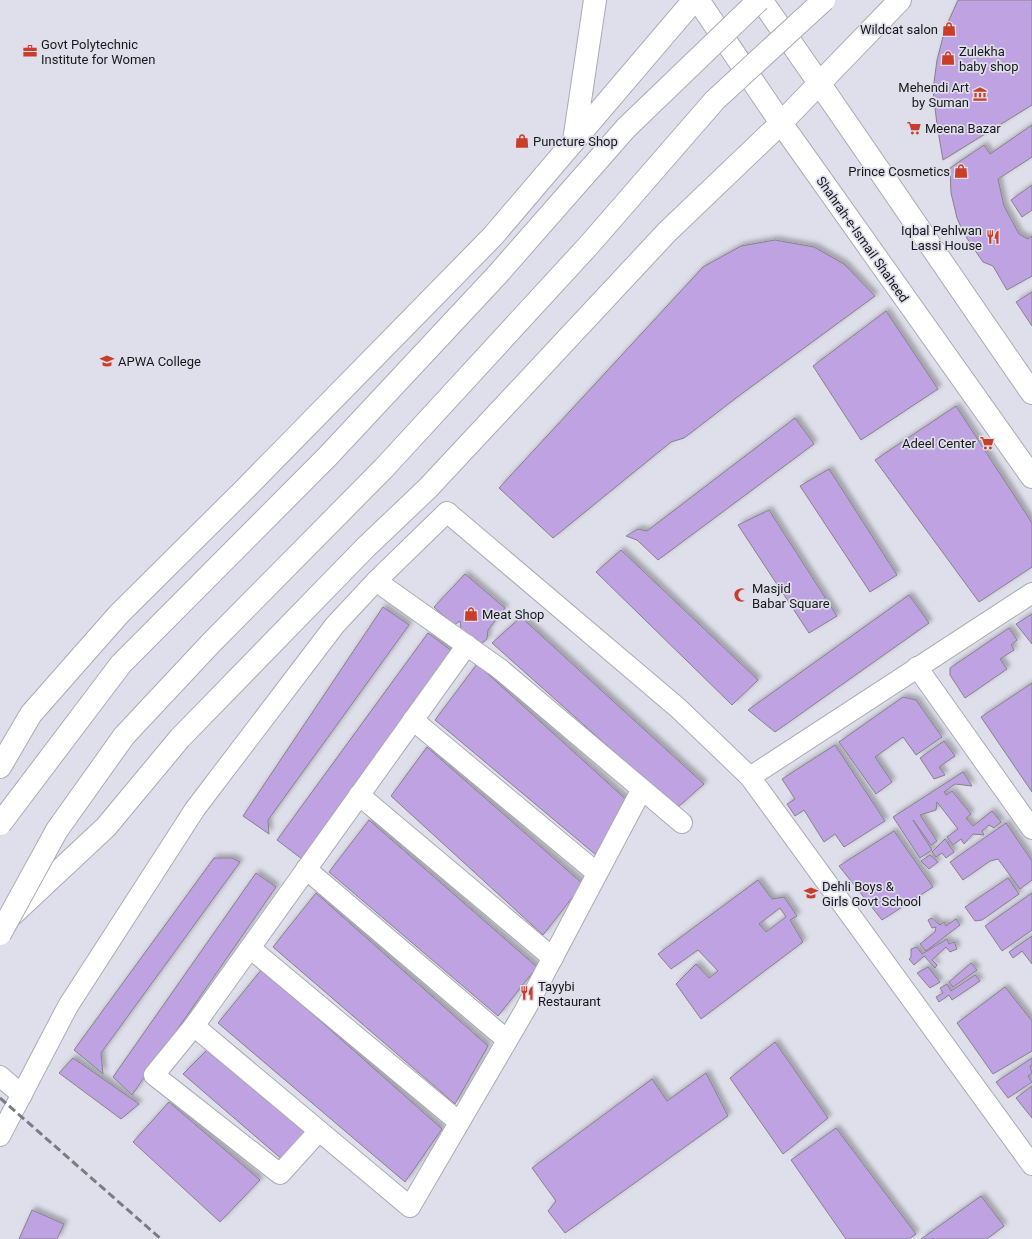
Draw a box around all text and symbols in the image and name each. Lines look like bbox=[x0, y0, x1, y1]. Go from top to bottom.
shop icon: Wildcat salon bbox=[941, 21, 957, 37]
place label: Wildcat salon bbox=[860, 22, 938, 37]
place label: Govt Polytechnic Institute for Women bbox=[41, 37, 155, 67]
office icon: Govt Polytechnic Institute for Women bbox=[22, 43, 38, 59]
place label: Zulekha baby shop bbox=[959, 44, 1019, 74]
shop icon: Zulekha baby shop bbox=[940, 50, 956, 66]
place label: Mehendi Art by Suman bbox=[898, 80, 969, 110]
museum icon: Mehendi Art by Suman bbox=[972, 86, 988, 102]
supermarket icon: Meena Bazar bbox=[906, 120, 922, 136]
place label: Meena Bazar bbox=[925, 121, 1001, 136]
shop icon: Puncture Shop bbox=[514, 133, 530, 149]
place label: Puncture Shop bbox=[533, 134, 618, 149]
shop icon: Prince Cosmetics bbox=[953, 163, 969, 179]
place label: Prince Cosmetics bbox=[848, 164, 950, 179]
street label: Shahrah-e-Ismail Shaheed bbox=[813, 174, 912, 305]
place label: Iqbal Pehlwan Lassi House bbox=[901, 223, 982, 253]
restaurant icon: Iqbal Pehlwan Lassi House bbox=[985, 229, 1001, 245]
school or university icon: APWA College bbox=[99, 353, 115, 369]
place label: APWA College bbox=[118, 354, 201, 369]
supermarket icon: Adeel Center bbox=[979, 435, 995, 451]
place label: Adeel Center bbox=[902, 436, 977, 451]
place label: Masjid Babar Square bbox=[752, 581, 830, 611]
mosque icon: Masjid Babar Square bbox=[733, 587, 749, 603]
shop icon: Meat Shop bbox=[463, 606, 479, 622]
place label: Meat Shop bbox=[482, 607, 544, 622]
place label: Dehli Boys & Girls Govt School bbox=[822, 879, 921, 909]
school or university icon: Dehli Boys & Girls Govt School bbox=[803, 885, 819, 901]
place label: Tayybi Restaurant bbox=[538, 979, 601, 1009]
restaurant icon: Tayybi Restaurant bbox=[519, 985, 535, 1001]

